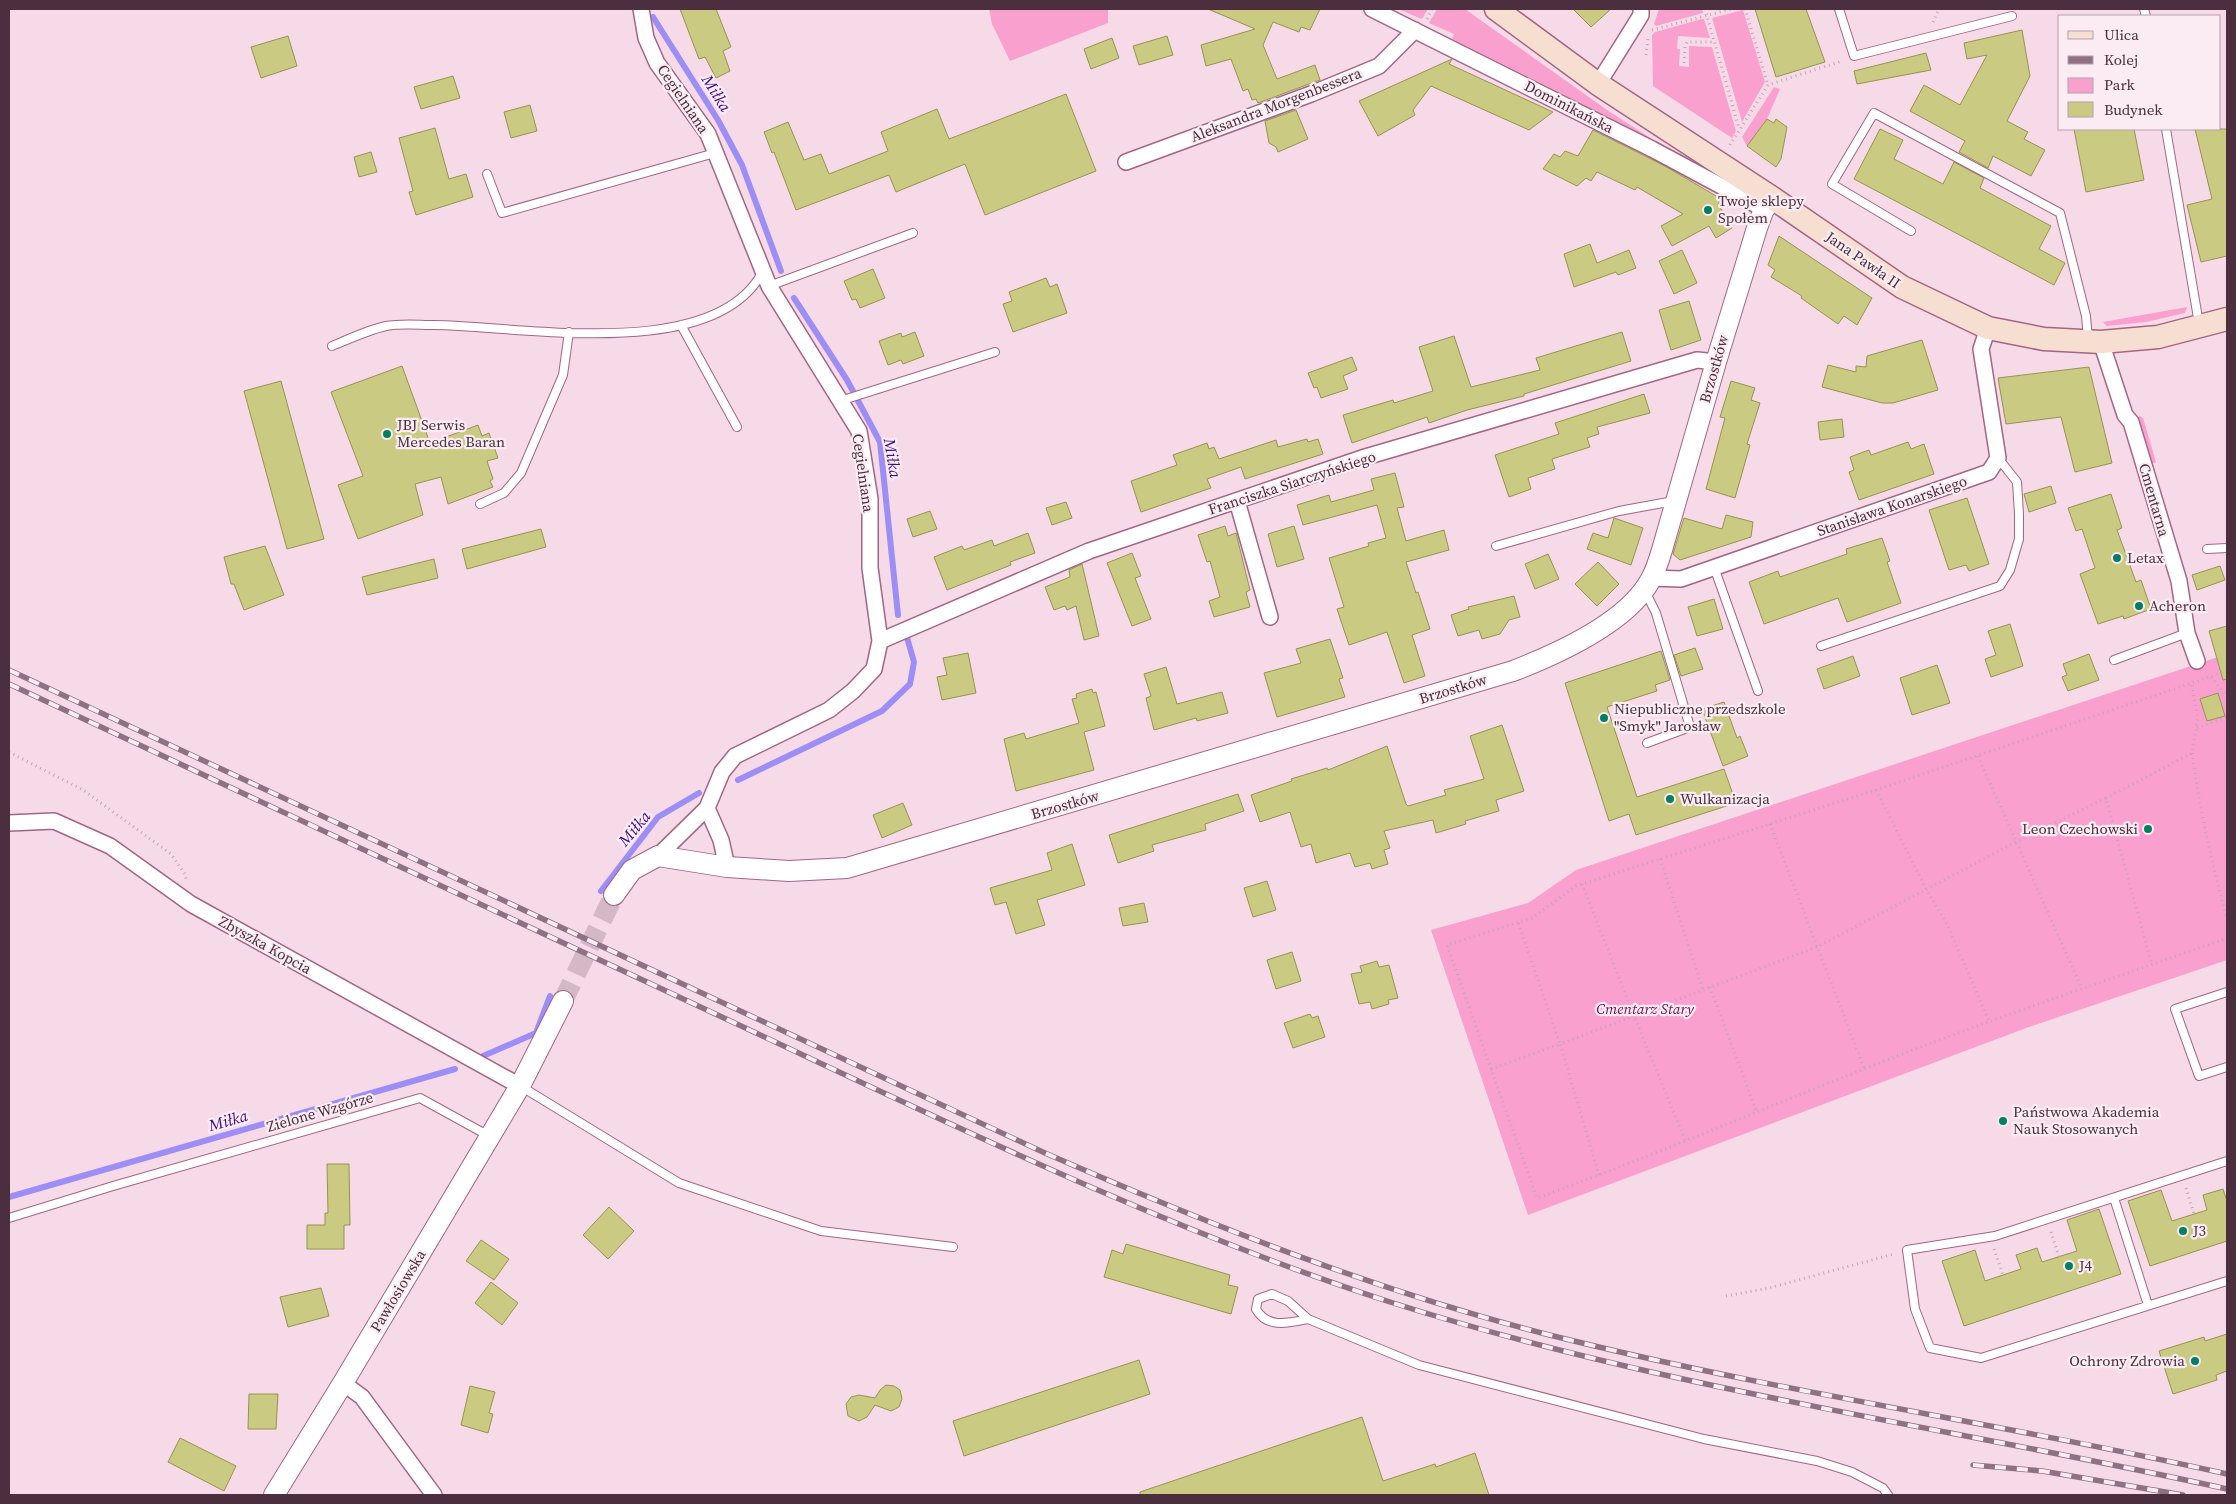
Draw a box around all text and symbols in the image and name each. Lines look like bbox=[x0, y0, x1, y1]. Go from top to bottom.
legend bbox=[2058, 15, 2221, 130]
text: Ulica bbox=[2104, 24, 2139, 45]
text: Kolej bbox=[2104, 49, 2138, 70]
street label: Cegielniana bbox=[653, 60, 714, 138]
street label: Aleksandra Morgenbessera bbox=[1187, 62, 1365, 147]
water label: Miłka bbox=[697, 69, 737, 116]
text: Park bbox=[2104, 74, 2136, 95]
street label: Dominikańska bbox=[1521, 75, 1618, 138]
text: Budynek bbox=[2104, 99, 2163, 120]
place label: Twoje sklepy Społem bbox=[1718, 190, 1804, 228]
marker: Twoje sklepy Społem bbox=[1702, 204, 1714, 216]
street label: Jana Pawła II bbox=[1821, 225, 1905, 293]
street label: Brzostków bbox=[1694, 332, 1733, 405]
place label: JBJ Serwis Mercedes Baran bbox=[396, 414, 505, 452]
marker: JBJ Serwis Mercedes Baran bbox=[381, 428, 393, 440]
street label: Cegielniana bbox=[848, 432, 879, 514]
water label: Miłka bbox=[879, 435, 907, 480]
street label: Franciszka Siarczyńskiego bbox=[1205, 445, 1378, 520]
street label: Cmentarna bbox=[2134, 461, 2175, 539]
street label: Stanisława Konarskiego bbox=[1814, 470, 1970, 541]
place label: Letax bbox=[2127, 547, 2164, 568]
marker: Letax bbox=[2111, 552, 2123, 564]
place label: Acheron bbox=[2149, 595, 2206, 616]
marker: Acheron bbox=[2133, 600, 2145, 612]
street label: Brzostków bbox=[1416, 668, 1490, 709]
place label: Niepubliczne przedszkole "Smyk" Jarosław bbox=[1614, 698, 1786, 736]
marker: Niepubliczne przedszkole "Smyk" Jarosław bbox=[1598, 712, 1610, 724]
street label: Brzostków bbox=[1028, 785, 1102, 824]
place label: Wulkanizacja bbox=[1680, 788, 1770, 809]
marker: Wulkanizacja bbox=[1664, 793, 1676, 805]
water label: Miłka bbox=[612, 805, 656, 851]
place label: Leon Czechowski bbox=[2022, 818, 2138, 839]
marker: Leon Czechowski bbox=[2142, 823, 2154, 835]
street label: Zbyszka Kopcia bbox=[215, 910, 316, 979]
park label: Cmentarz Stary bbox=[1596, 998, 1695, 1019]
street label: Zielone Wzgórze bbox=[264, 1086, 376, 1137]
place label: Państwowa Akademia Nauk Stosowanych bbox=[2013, 1101, 2160, 1139]
water label: Miłka bbox=[205, 1104, 251, 1136]
marker: Państwowa Akademia Nauk Stosowanych bbox=[1997, 1115, 2009, 1127]
place label: J3 bbox=[2192, 1220, 2206, 1241]
marker: J3 bbox=[2177, 1225, 2189, 1237]
street label: Pawłosiowska bbox=[365, 1245, 431, 1336]
place label: J4 bbox=[2078, 1255, 2093, 1276]
marker: J4 bbox=[2063, 1260, 2075, 1272]
place label: Ochrony Zdrowia bbox=[2069, 1350, 2185, 1371]
marker: Ochrony Zdrowia bbox=[2189, 1355, 2201, 1367]

